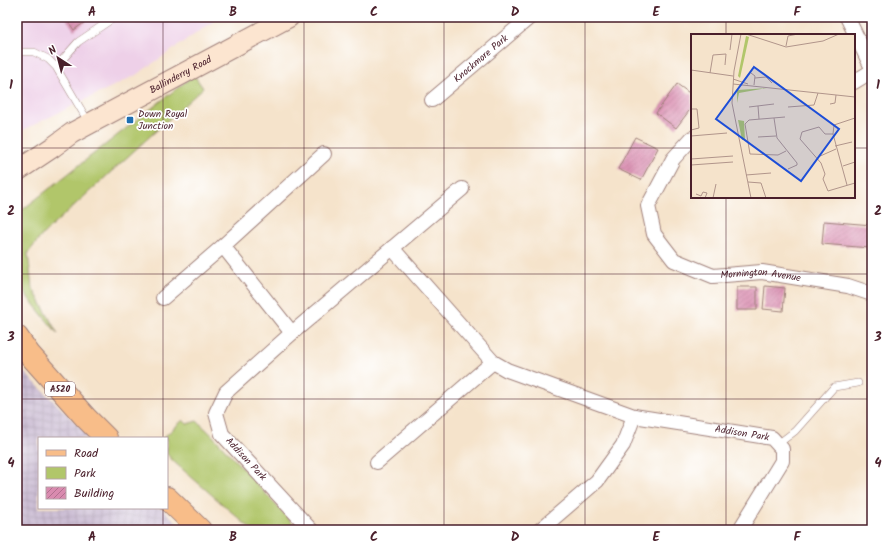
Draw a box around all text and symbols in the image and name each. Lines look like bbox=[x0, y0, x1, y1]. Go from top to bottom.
text: A bbox=[88, 2, 96, 23]
text: B bbox=[229, 2, 237, 23]
text: C bbox=[370, 2, 378, 23]
text: D bbox=[511, 2, 520, 23]
text: E bbox=[652, 2, 660, 23]
text: F bbox=[793, 2, 801, 23]
street label: Knockmore Park bbox=[450, 31, 512, 87]
inset map bbox=[691, 34, 855, 198]
north arrow bbox=[38, 38, 78, 78]
text: N bbox=[45, 41, 61, 60]
street label: Ballinderry Road bbox=[147, 51, 216, 98]
text: 1 bbox=[9, 75, 13, 96]
text: 1 bbox=[876, 75, 880, 96]
place label: Down Royal Junction bbox=[138, 106, 188, 134]
marker: Down Royal Junction bbox=[125, 115, 135, 125]
text: 2 bbox=[7, 201, 15, 222]
text: 2 bbox=[874, 201, 882, 222]
street label: Mornington Avenue bbox=[720, 264, 802, 286]
text: 3 bbox=[6, 327, 15, 348]
text: 3 bbox=[873, 327, 882, 348]
road number: A520 bbox=[45, 382, 75, 396]
street label: Addison Park bbox=[714, 421, 771, 445]
street label: Addison Park bbox=[221, 434, 271, 485]
legend bbox=[38, 437, 168, 509]
text: Road bbox=[74, 444, 99, 463]
text: 4 bbox=[7, 453, 15, 474]
text: 4 bbox=[874, 453, 882, 474]
text: Park bbox=[74, 464, 96, 483]
text: Building bbox=[74, 484, 114, 503]
text: A bbox=[88, 527, 96, 547]
text: B bbox=[229, 527, 237, 547]
text: C bbox=[370, 527, 378, 547]
text: D bbox=[511, 527, 520, 547]
text: E bbox=[652, 527, 660, 547]
text: F bbox=[793, 527, 801, 547]

